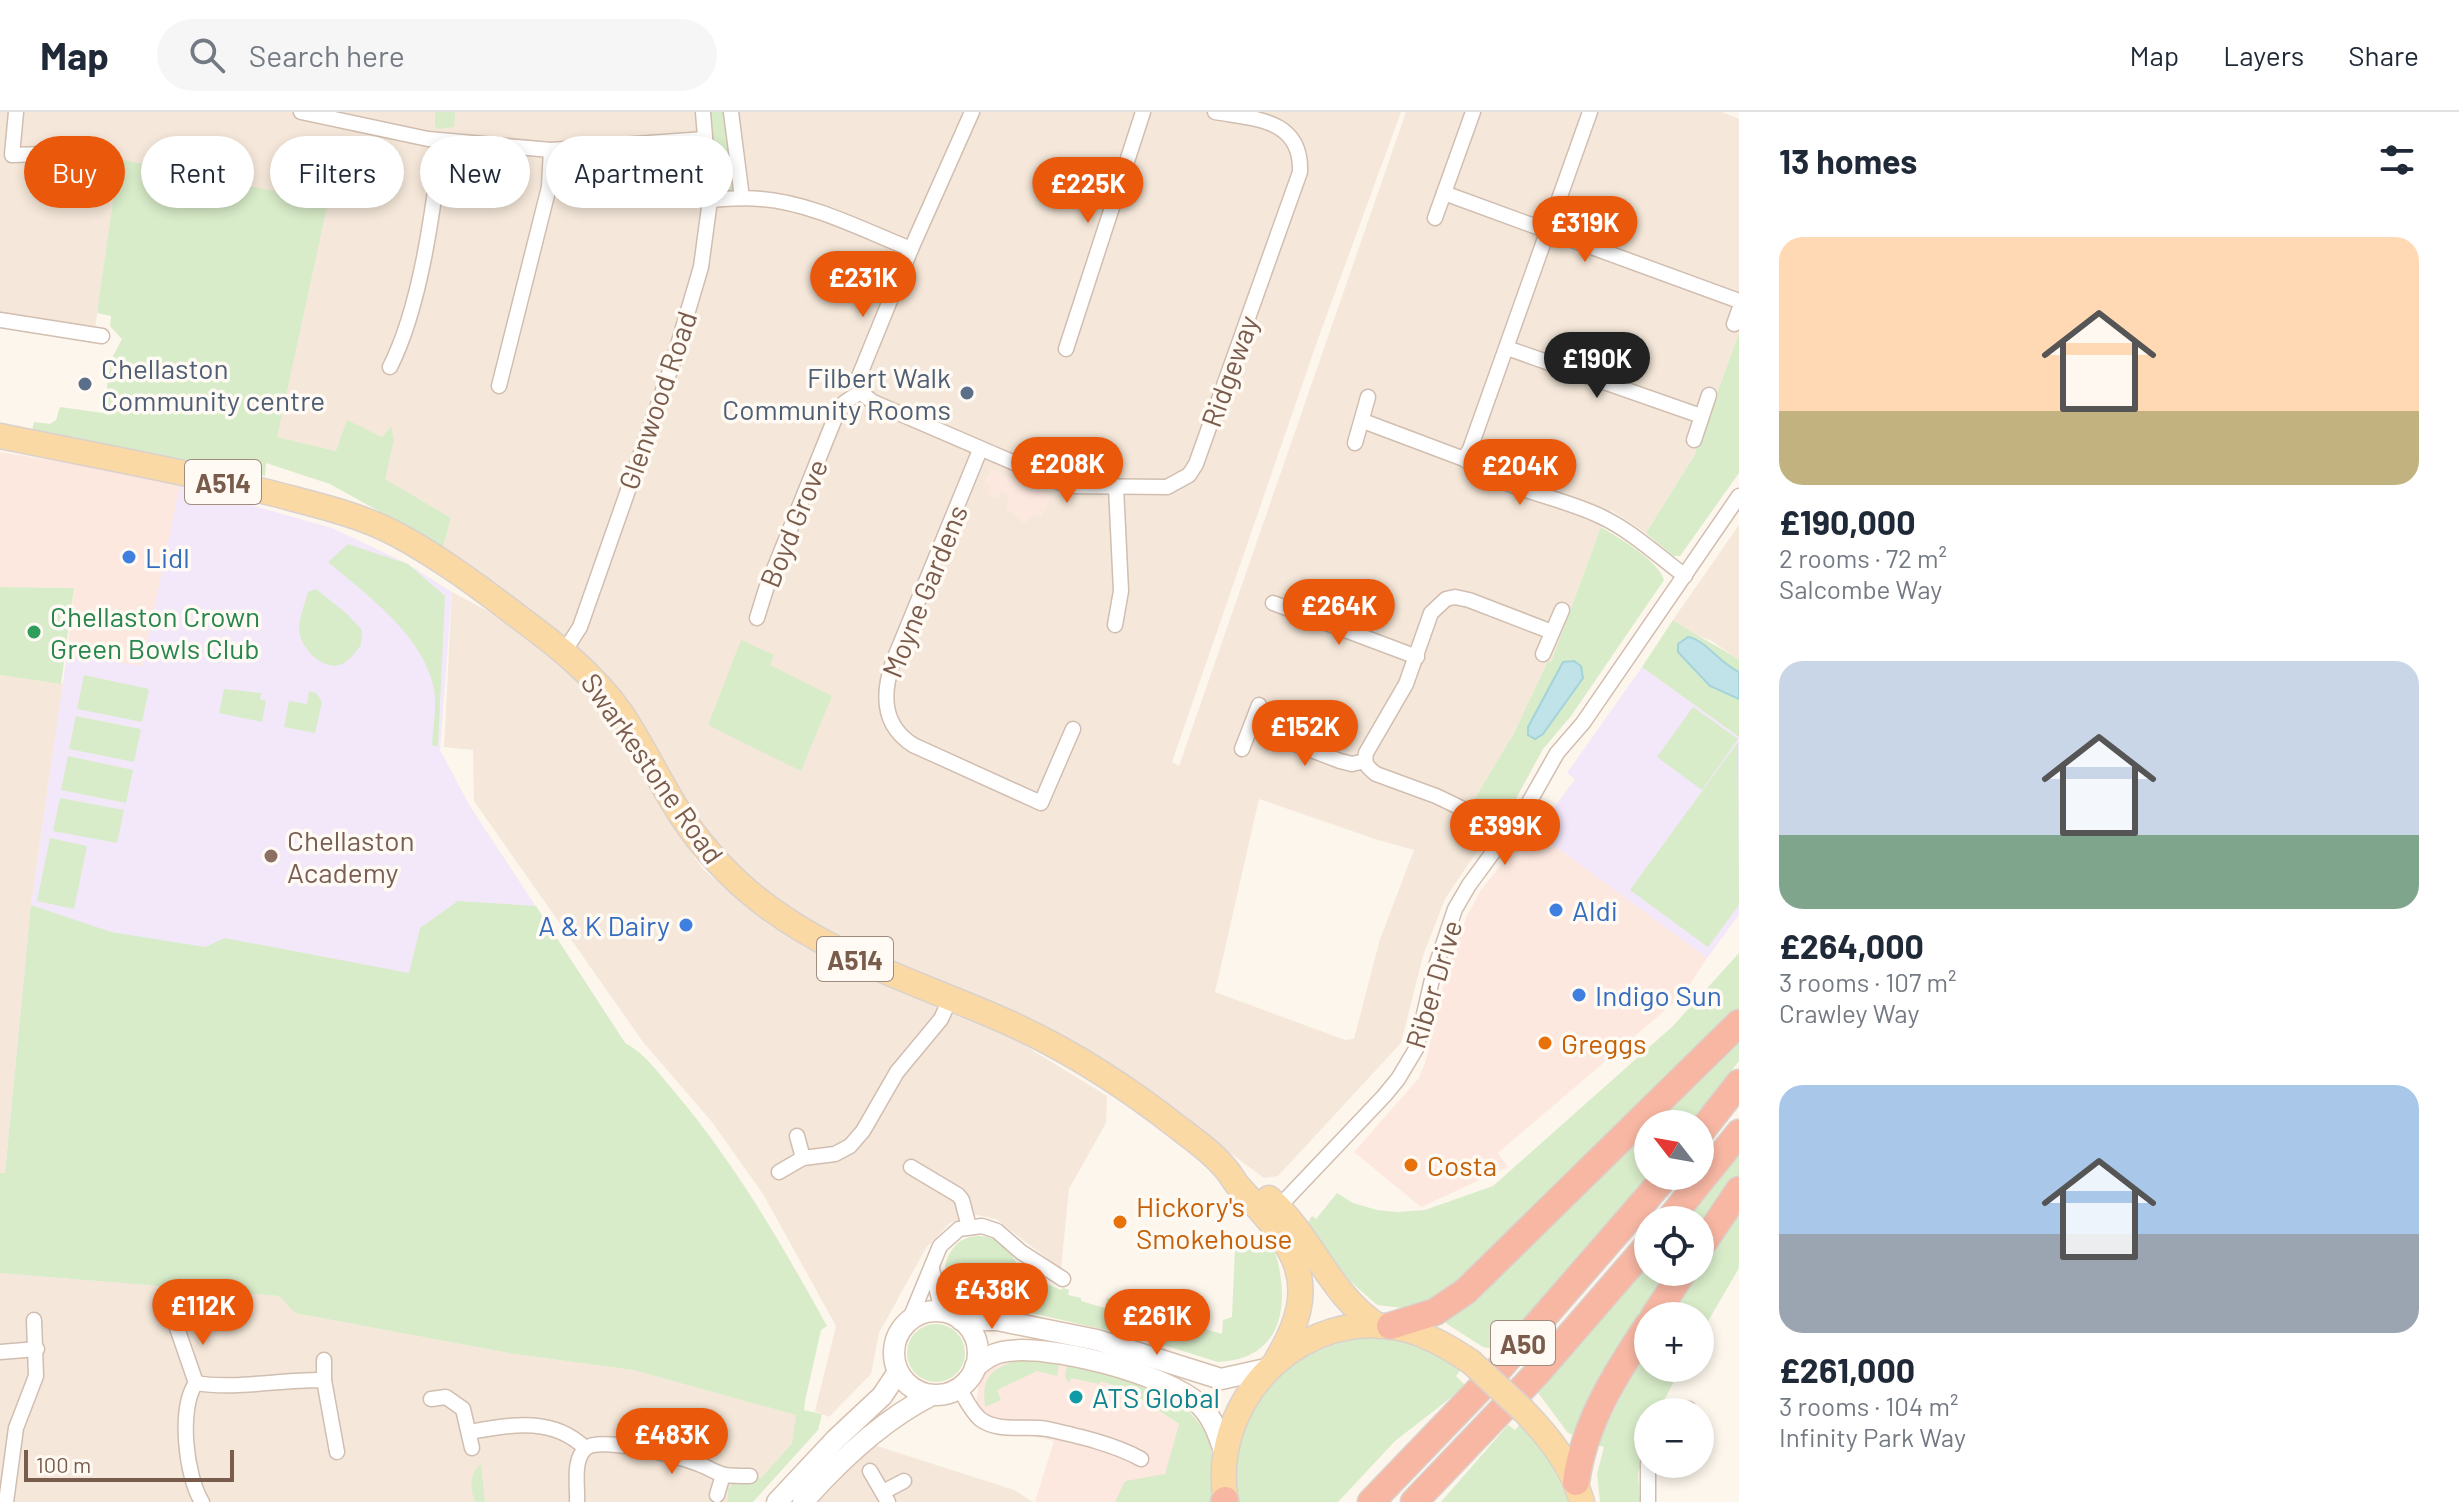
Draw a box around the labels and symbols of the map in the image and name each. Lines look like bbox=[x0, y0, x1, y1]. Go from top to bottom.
pin: £225K bbox=[1032, 157, 1144, 225]
pin: £319K bbox=[1529, 196, 1641, 264]
pin: £231K bbox=[807, 251, 919, 319]
street label: Glenwood Road bbox=[611, 306, 703, 494]
street label: Ridgeway bbox=[1193, 311, 1265, 431]
pin: £190K bbox=[1541, 332, 1653, 400]
place label: Chellaston Community centre bbox=[101, 351, 325, 417]
place label: Filbert Walk Community Rooms bbox=[722, 360, 951, 426]
marker: Chellaston Community centre bbox=[76, 375, 94, 393]
marker: Filbert Walk Community Rooms bbox=[958, 384, 976, 402]
pin: £208K bbox=[1011, 437, 1123, 505]
pin: £204K bbox=[1464, 439, 1576, 507]
street label: Boyd Grove bbox=[752, 454, 834, 592]
road number: A514 bbox=[185, 460, 261, 504]
street label: Moyne Gardens bbox=[874, 500, 974, 682]
place label: Lidl bbox=[145, 540, 190, 574]
marker: Lidl bbox=[120, 548, 138, 566]
pin: £264K bbox=[1283, 579, 1395, 647]
place label: Chellaston Crown Green Bowls Club bbox=[50, 599, 260, 665]
marker: Chellaston Crown Green Bowls Club bbox=[25, 623, 43, 641]
street label: Swarkestone Road bbox=[575, 666, 731, 870]
pin: £152K bbox=[1249, 700, 1361, 768]
pin: £399K bbox=[1449, 799, 1561, 867]
place label: Chellaston Academy bbox=[287, 823, 415, 889]
marker: Chellaston Academy bbox=[262, 847, 280, 865]
place label: Aldi bbox=[1572, 893, 1618, 927]
marker: Aldi bbox=[1547, 901, 1565, 919]
place label: A & K Dairy bbox=[538, 908, 670, 942]
marker: A & K Dairy bbox=[677, 916, 695, 934]
street label: Riber Drive bbox=[1397, 916, 1469, 1052]
road number: A514 bbox=[817, 937, 893, 981]
place label: Indigo Sun bbox=[1595, 978, 1722, 1012]
marker: Indigo Sun bbox=[1570, 986, 1588, 1004]
place label: Greggs bbox=[1561, 1026, 1646, 1060]
marker: Greggs bbox=[1536, 1034, 1554, 1052]
north arrow bbox=[1634, 1110, 1714, 1190]
place label: Costa bbox=[1427, 1148, 1497, 1182]
marker: Costa bbox=[1402, 1156, 1420, 1174]
place label: Hickory's Smokehouse bbox=[1136, 1189, 1293, 1255]
marker: Hickory's Smokehouse bbox=[1111, 1213, 1129, 1231]
pin: £438K bbox=[936, 1263, 1048, 1331]
pin: £112K bbox=[147, 1279, 259, 1347]
pin: £261K bbox=[1101, 1289, 1213, 1357]
road number: A50 bbox=[1491, 1321, 1555, 1365]
place label: ATS Global bbox=[1092, 1380, 1220, 1414]
marker: ATS Global bbox=[1067, 1388, 1085, 1406]
pin: £483K bbox=[616, 1408, 728, 1476]
scale bar bbox=[24, 1446, 234, 1482]

